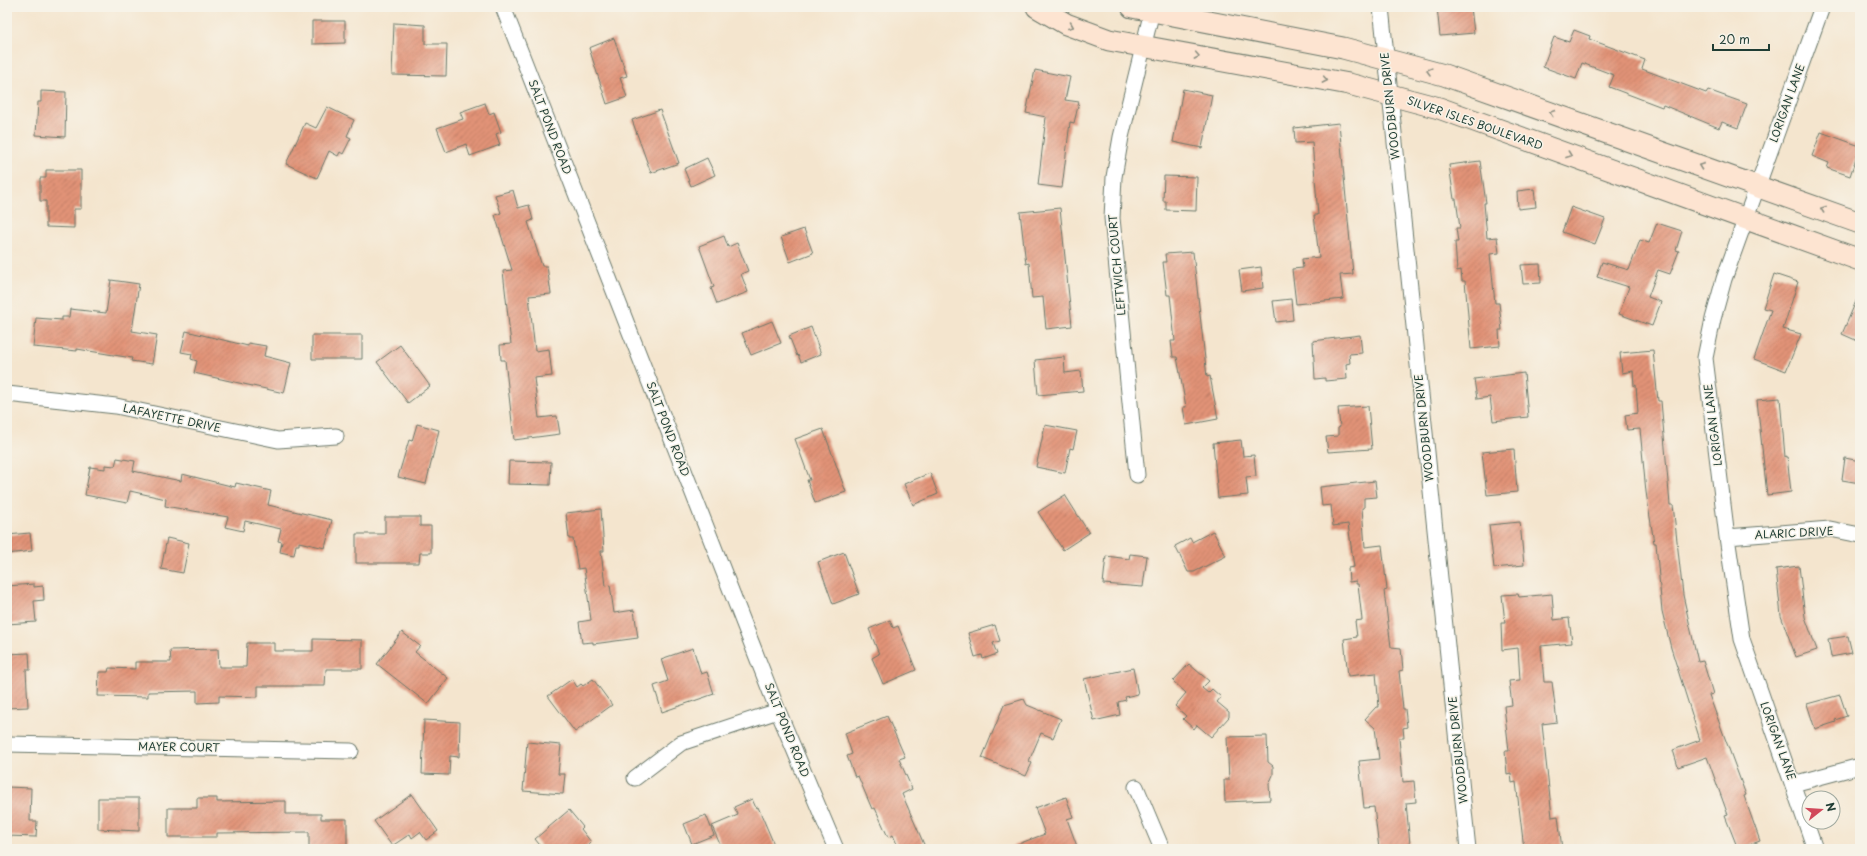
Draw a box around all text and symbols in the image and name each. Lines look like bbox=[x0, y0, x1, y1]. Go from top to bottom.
one-way arrow bbox=[1067, 21, 1074, 29]
scale bar bbox=[1713, 26, 1769, 52]
text: 20 m bbox=[1719, 30, 1750, 48]
one-way arrow bbox=[1194, 51, 1200, 59]
street label: WOODBURN DRIVE bbox=[1375, 51, 1404, 161]
street label: LORIGAN LANE bbox=[1764, 61, 1809, 145]
one-way arrow bbox=[1426, 67, 1433, 76]
one-way arrow bbox=[1321, 75, 1328, 83]
street label: SALT POND ROAD bbox=[524, 77, 576, 177]
street label: SILVER ISLES BOULEVARD bbox=[1405, 91, 1545, 154]
one-way arrow bbox=[1549, 109, 1556, 117]
one-way arrow bbox=[1565, 150, 1572, 159]
one-way arrow bbox=[1697, 162, 1704, 171]
one-way arrow bbox=[1820, 206, 1827, 214]
street label: LEFTWICH COURT bbox=[1104, 213, 1129, 316]
street label: WOODBURN DRIVE bbox=[1409, 373, 1438, 483]
street label: SALT POND ROAD bbox=[642, 379, 694, 479]
street label: LORIGAN LANE bbox=[1699, 383, 1726, 467]
street label: LAFAYETTE DRIVE bbox=[122, 399, 223, 436]
street label: ALARIC DRIVE bbox=[1754, 522, 1834, 543]
street label: SALT POND ROAD bbox=[761, 680, 814, 780]
street label: WOODBURN DRIVE bbox=[1443, 695, 1472, 805]
street label: LORIGAN LANE bbox=[1756, 699, 1801, 783]
street label: MAYER COURT bbox=[138, 737, 220, 756]
north arrow bbox=[1801, 790, 1841, 830]
text: N bbox=[1822, 800, 1841, 814]

